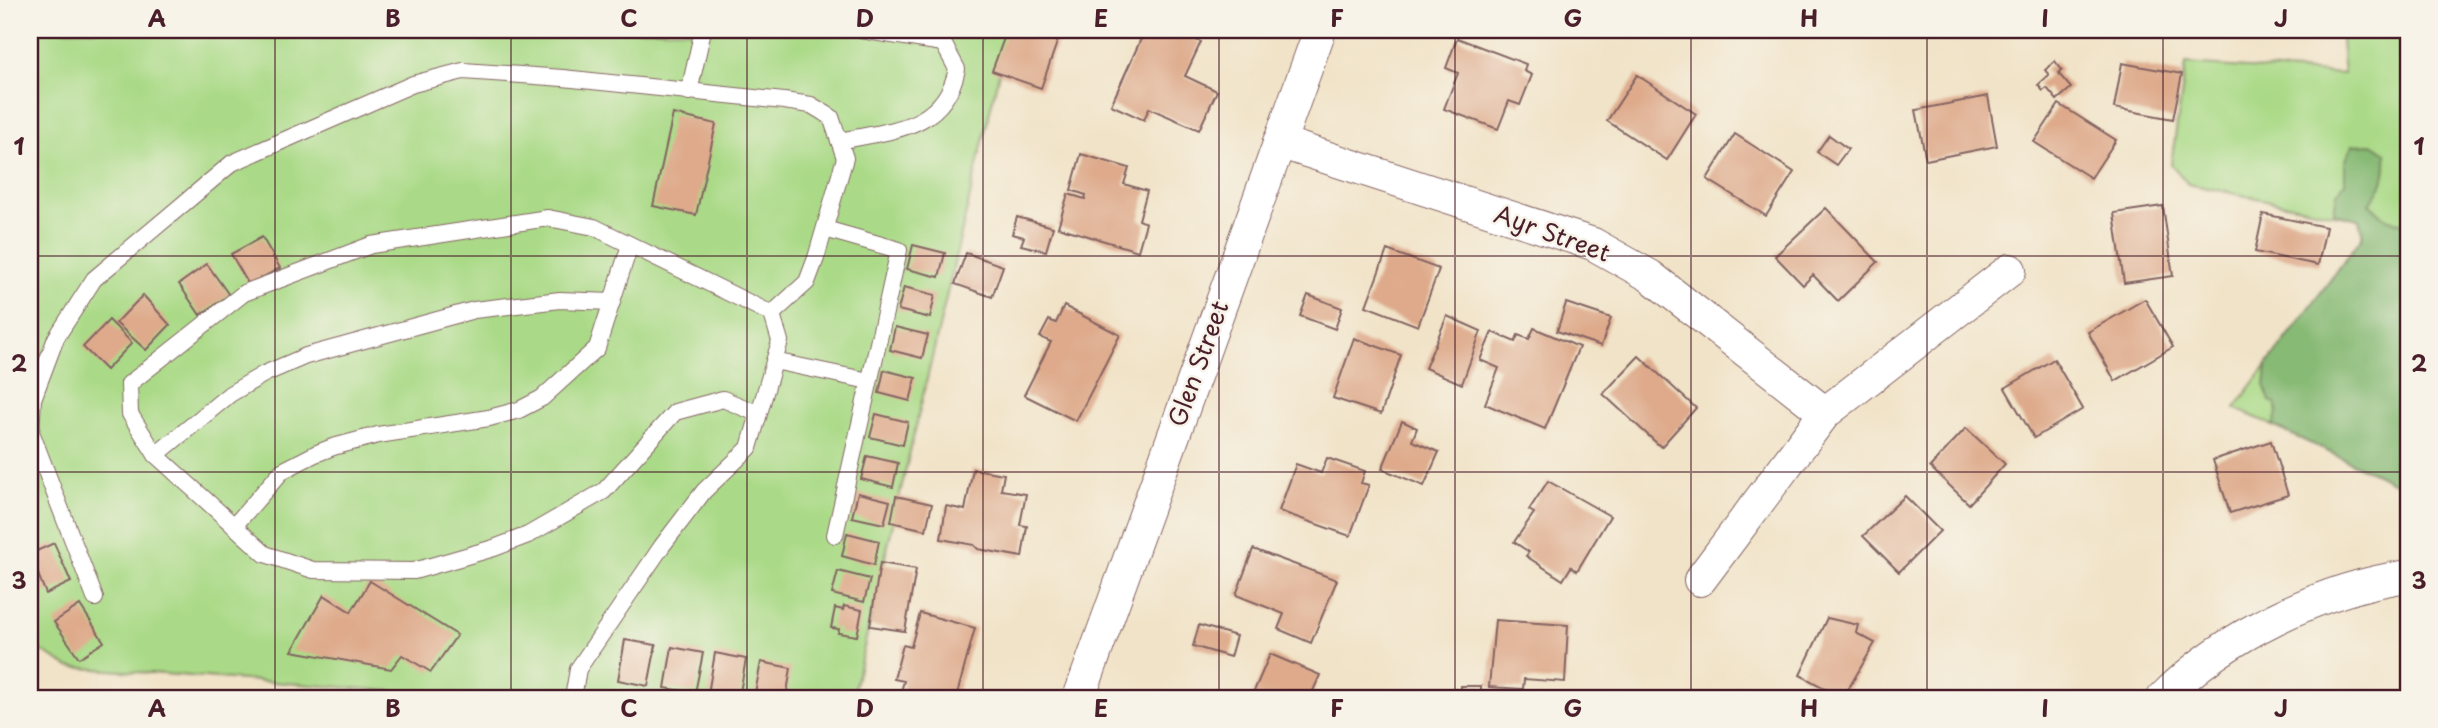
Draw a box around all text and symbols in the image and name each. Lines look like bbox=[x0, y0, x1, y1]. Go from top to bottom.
text: A bbox=[148, 0, 166, 35]
text: B bbox=[385, 0, 401, 35]
text: C bbox=[620, 0, 638, 35]
text: D bbox=[856, 0, 874, 35]
text: E bbox=[1094, 0, 1108, 35]
text: F bbox=[1330, 0, 1344, 35]
text: G bbox=[1564, 0, 1582, 35]
text: H bbox=[1800, 0, 1818, 35]
text: I bbox=[2041, 0, 2049, 35]
text: J bbox=[2274, 0, 2288, 35]
text: 1 bbox=[14, 128, 25, 163]
text: 1 bbox=[2414, 128, 2425, 163]
street label: Ayr Street bbox=[1490, 195, 1616, 270]
street label: Glen Street bbox=[1158, 295, 1237, 431]
text: 2 bbox=[11, 345, 27, 380]
text: 2 bbox=[2411, 345, 2427, 380]
text: 3 bbox=[11, 562, 27, 597]
text: 3 bbox=[2411, 562, 2427, 597]
text: A bbox=[148, 690, 166, 725]
text: B bbox=[385, 690, 401, 725]
text: C bbox=[620, 690, 638, 725]
text: D bbox=[856, 690, 874, 725]
text: E bbox=[1094, 690, 1108, 725]
text: F bbox=[1330, 690, 1344, 725]
text: G bbox=[1564, 690, 1582, 725]
text: H bbox=[1800, 690, 1818, 725]
text: I bbox=[2041, 690, 2049, 725]
text: J bbox=[2274, 690, 2288, 725]

